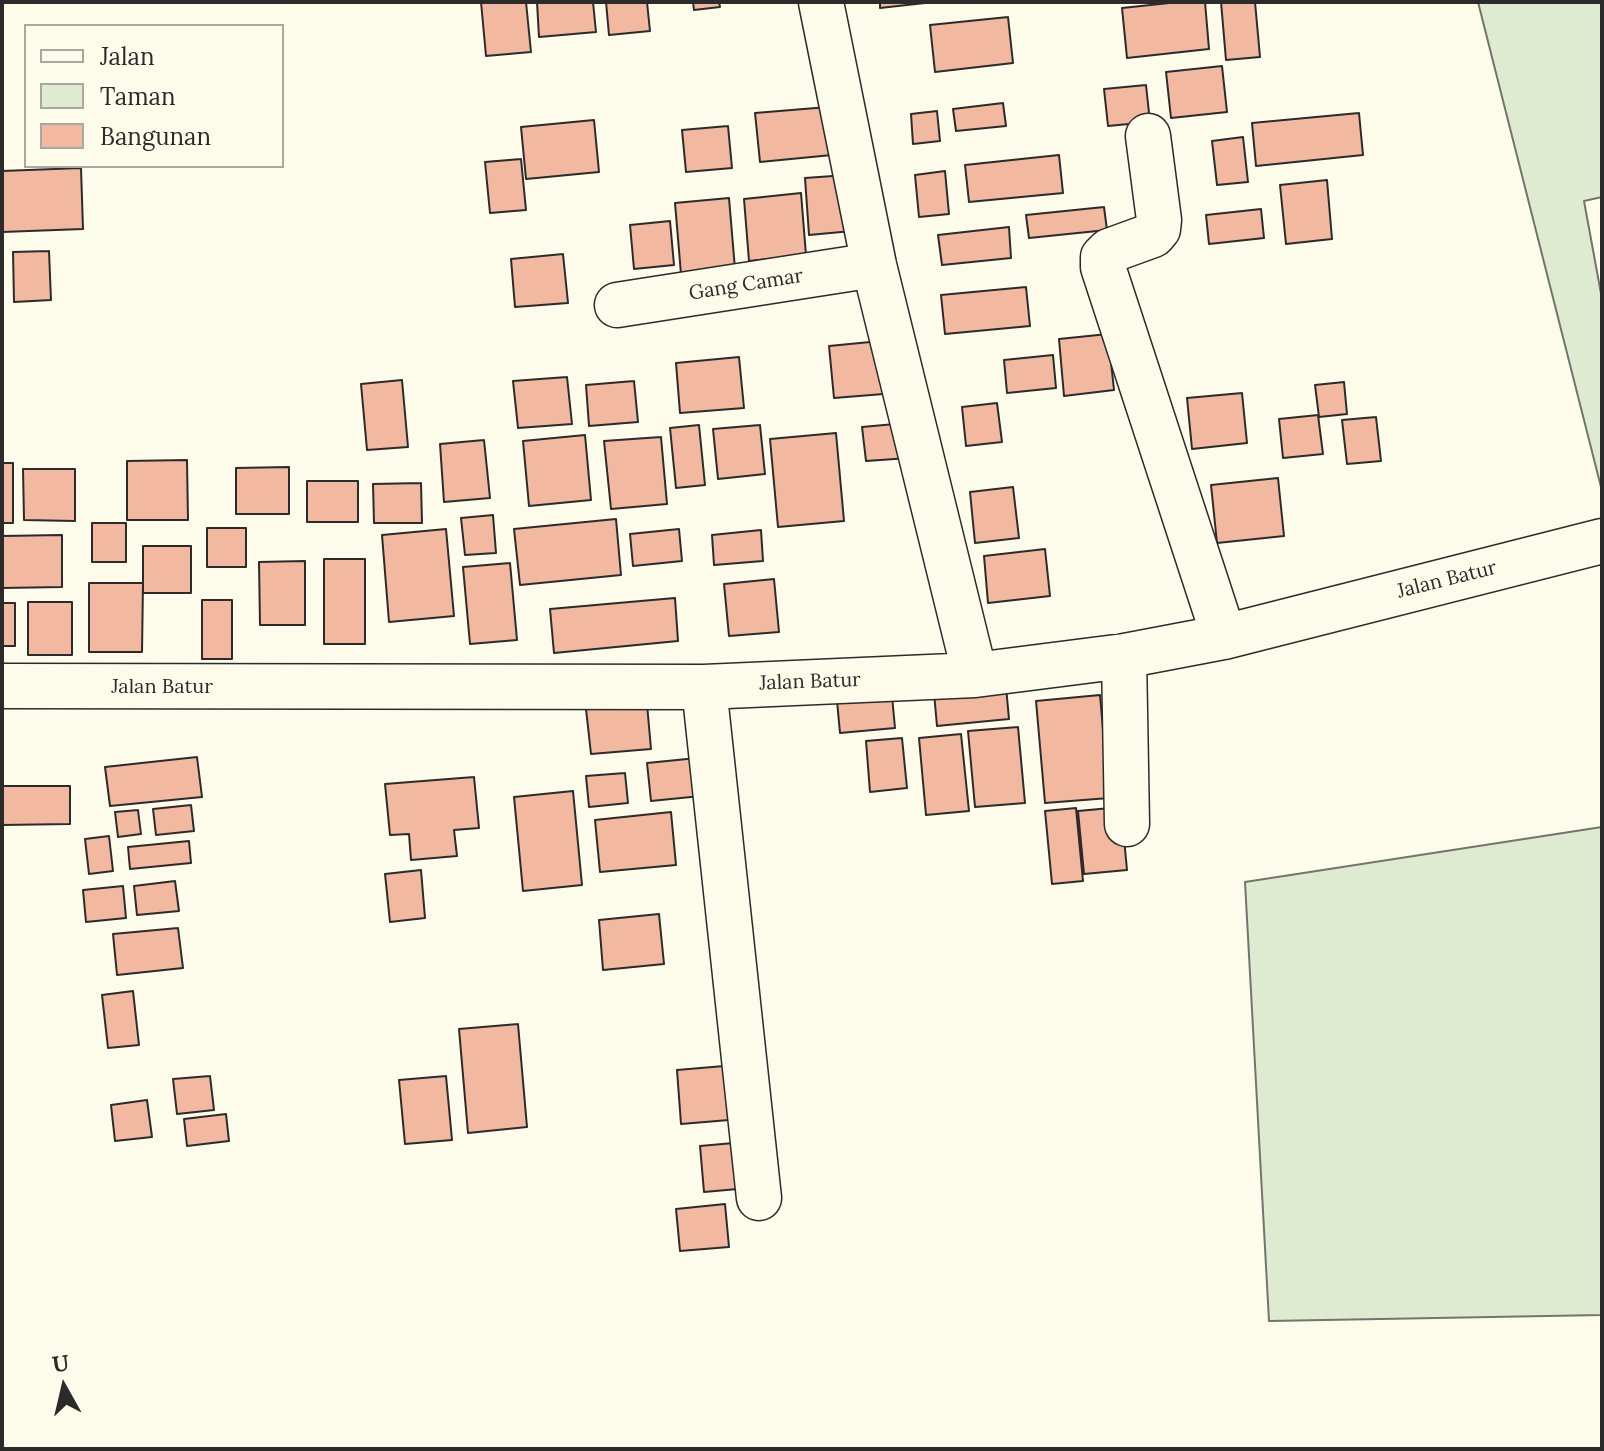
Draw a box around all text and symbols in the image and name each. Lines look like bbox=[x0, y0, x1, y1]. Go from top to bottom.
legend bbox=[24, 24, 284, 168]
text: Jalan bbox=[100, 41, 154, 72]
text: Taman bbox=[100, 81, 176, 112]
text: Bangunan bbox=[100, 121, 211, 152]
street label: Gang Camar bbox=[687, 264, 805, 306]
street label: Jalan Batur bbox=[1395, 556, 1499, 604]
street label: Jalan Batur bbox=[759, 668, 861, 696]
street label: Jalan Batur bbox=[111, 675, 213, 699]
north arrow bbox=[24, 1347, 104, 1427]
text: U bbox=[50, 1348, 71, 1378]

